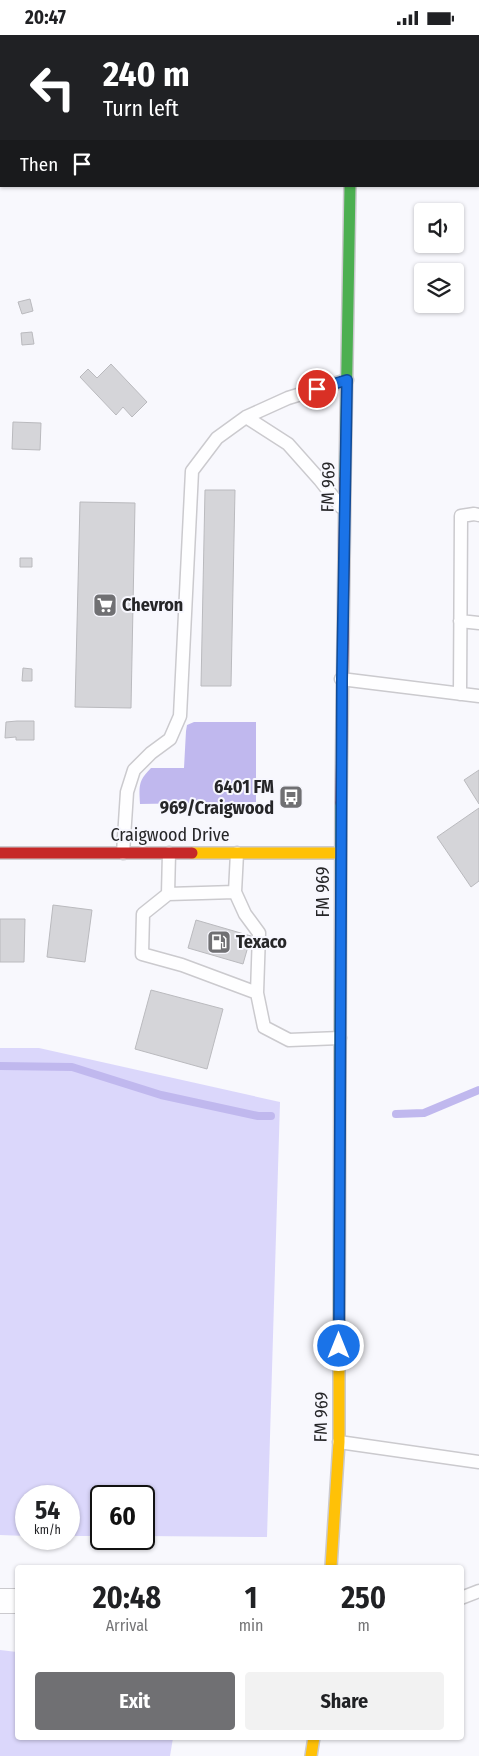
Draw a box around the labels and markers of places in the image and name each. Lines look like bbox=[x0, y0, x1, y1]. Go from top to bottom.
pin bbox=[296, 368, 338, 410]
supermarket icon: Chevron bbox=[92, 592, 118, 618]
place label: Chevron bbox=[122, 594, 183, 616]
place label: 6401 FM 969/Craigwood bbox=[160, 776, 274, 819]
bus stop icon: 6401 FM 969/Craigwood bbox=[278, 784, 304, 810]
fuel station icon: Texaco bbox=[206, 929, 232, 955]
place label: Texaco bbox=[236, 931, 287, 953]

